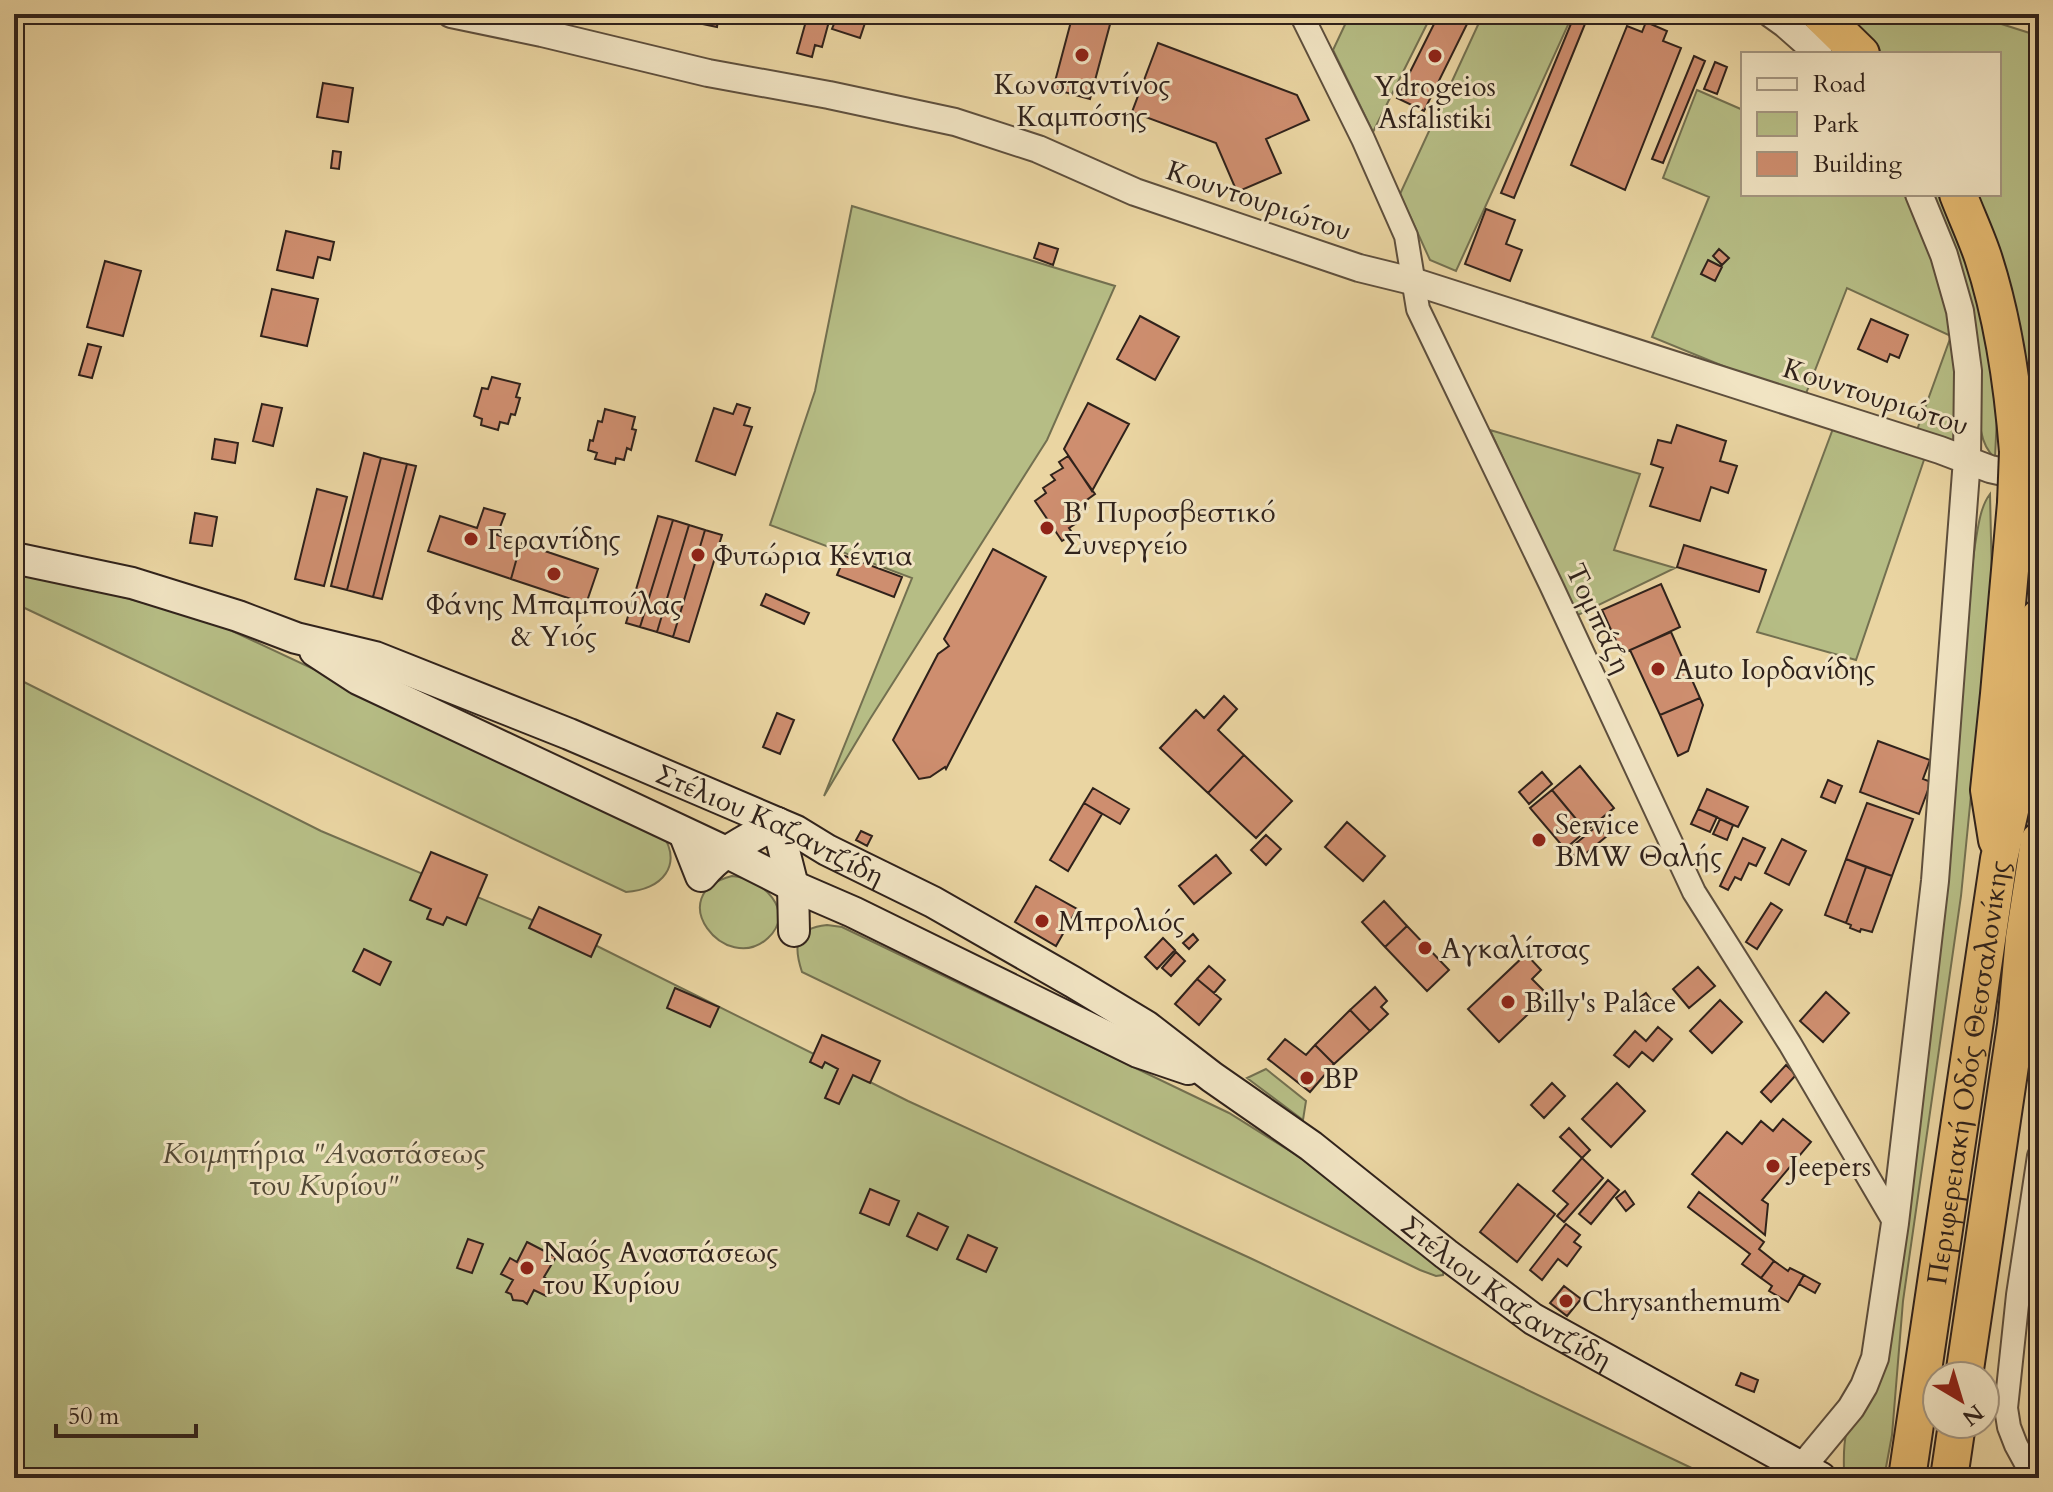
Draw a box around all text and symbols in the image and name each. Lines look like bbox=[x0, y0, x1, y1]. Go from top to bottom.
marker: Κωνσταντίνος Καμπόσης bbox=[1073, 46, 1091, 64]
marker: Ydrogeios Asfalistiki bbox=[1426, 47, 1444, 65]
legend bbox=[1741, 52, 2001, 196]
place label: Κωνσταντίνος Καμπόσης bbox=[994, 66, 1170, 136]
place label: Ydrogeios Asfalistiki bbox=[1374, 68, 1496, 138]
text: Road bbox=[1813, 68, 1866, 101]
text: Park bbox=[1813, 108, 1859, 141]
text: Building bbox=[1813, 148, 1903, 181]
street label: Κουντουριώτου bbox=[1161, 152, 1356, 250]
street label: Κουντουριώτου bbox=[1778, 349, 1973, 445]
place label: Β' Πυροσβεστικό Συνεργείο bbox=[1063, 494, 1276, 564]
marker: Β' Πυροσβεστικό Συνεργείο bbox=[1038, 519, 1056, 537]
place label: Γεραντίδης bbox=[487, 521, 620, 559]
marker: Γεραντίδης bbox=[462, 530, 480, 548]
place label: Φυτώρια Κέντια bbox=[714, 537, 913, 575]
marker: Φυτώρια Κέντια bbox=[689, 546, 707, 564]
street label: Τομπάζη bbox=[1556, 557, 1640, 679]
marker: Φάνης Μπαμπούλας & Υιός bbox=[545, 565, 563, 583]
place label: Φάνης Μπαμπούλας & Υιός bbox=[426, 586, 682, 656]
place label: Auto Ιορδανίδης bbox=[1674, 651, 1876, 689]
marker: Auto Ιορδανίδης bbox=[1649, 660, 1667, 678]
street label: Στέλιου Καζαντζίδη bbox=[650, 755, 890, 895]
place label: Service BMW Θαλής bbox=[1555, 806, 1722, 876]
marker: Service BMW Θαλής bbox=[1530, 831, 1548, 849]
street label: Περιφερειακή Οδός Θεσσαλονίκης bbox=[1918, 858, 2019, 1287]
place label: Μπρολιός bbox=[1058, 903, 1185, 941]
marker: Μπρολιός bbox=[1033, 912, 1051, 930]
place label: Αγκαλίτσας bbox=[1441, 930, 1590, 968]
marker: Αγκαλίτσας bbox=[1416, 939, 1434, 957]
place label: Billy's Palace bbox=[1524, 984, 1677, 1022]
marker: Billy's Palace bbox=[1499, 993, 1517, 1011]
place label: BP bbox=[1323, 1060, 1359, 1098]
marker: BP bbox=[1298, 1069, 1316, 1087]
park label: Κοιμητήρια "Αναστάσεως του Κυρίου" bbox=[163, 1135, 485, 1205]
place label: Jeepers bbox=[1785, 1148, 1871, 1186]
marker: Jeepers bbox=[1764, 1157, 1782, 1175]
street label: Στέλιου Καζαντζίδη bbox=[1392, 1207, 1618, 1379]
place label: Ναός Αναστάσεως του Κυρίου bbox=[543, 1234, 778, 1304]
marker: Ναός Αναστάσεως του Κυρίου bbox=[518, 1259, 536, 1277]
place label: Chrysanthemum bbox=[1582, 1283, 1781, 1321]
marker: Chrysanthemum bbox=[1557, 1292, 1575, 1310]
north arrow bbox=[1921, 1360, 2001, 1440]
scale bar bbox=[56, 1388, 196, 1438]
text: N bbox=[1956, 1397, 1989, 1433]
text: 50 m bbox=[68, 1400, 120, 1433]

